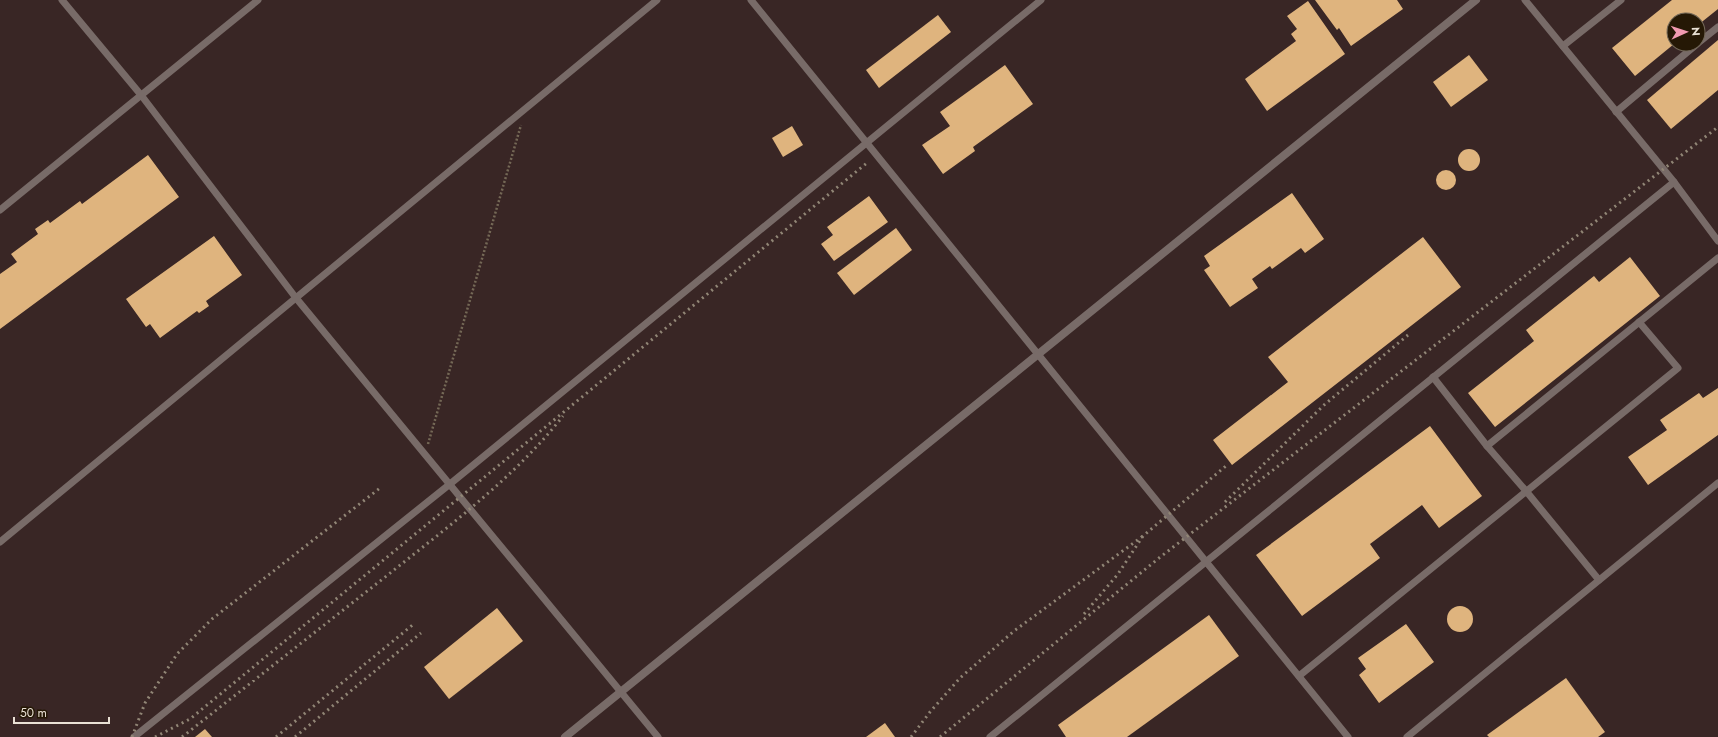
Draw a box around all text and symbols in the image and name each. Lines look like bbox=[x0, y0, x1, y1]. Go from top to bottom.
north arrow bbox=[1666, 12, 1706, 52]
text: N bbox=[1688, 27, 1704, 36]
scale bar bbox=[14, 699, 109, 725]
text: 50 m bbox=[20, 704, 47, 722]

